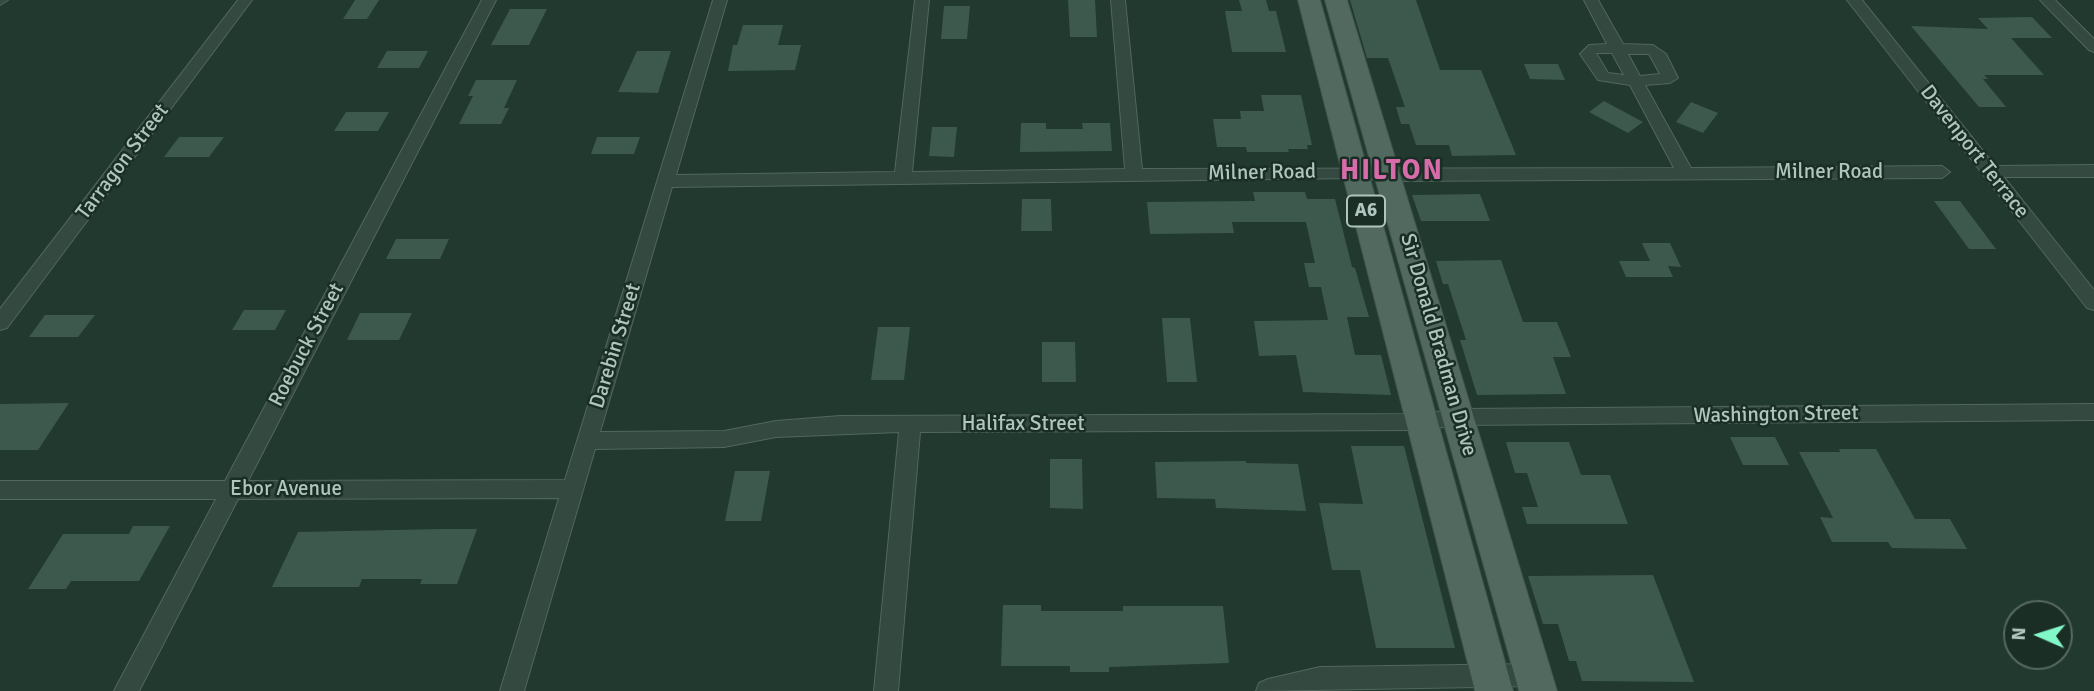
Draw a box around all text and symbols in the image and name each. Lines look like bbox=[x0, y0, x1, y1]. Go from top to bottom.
street label: Davenport Terrace bbox=[1914, 80, 2034, 224]
street label: Tarragon Street bbox=[71, 99, 175, 225]
district label: HILTON bbox=[1341, 155, 1443, 189]
street label: Milner Road bbox=[1208, 159, 1316, 187]
street label: Milner Road bbox=[1775, 159, 1883, 185]
road number: A6 bbox=[1347, 196, 1385, 226]
street label: Sir Donald Bradman Drive bbox=[1394, 231, 1482, 459]
street label: Roebuck Street bbox=[264, 279, 350, 411]
street label: Darebin Street bbox=[585, 280, 647, 412]
street label: Washington Street bbox=[1693, 401, 1859, 429]
street label: Halifax Street bbox=[961, 411, 1085, 437]
street label: Ebor Avenue bbox=[230, 476, 342, 502]
north arrow bbox=[2003, 600, 2073, 670]
text: N bbox=[2007, 627, 2031, 641]

